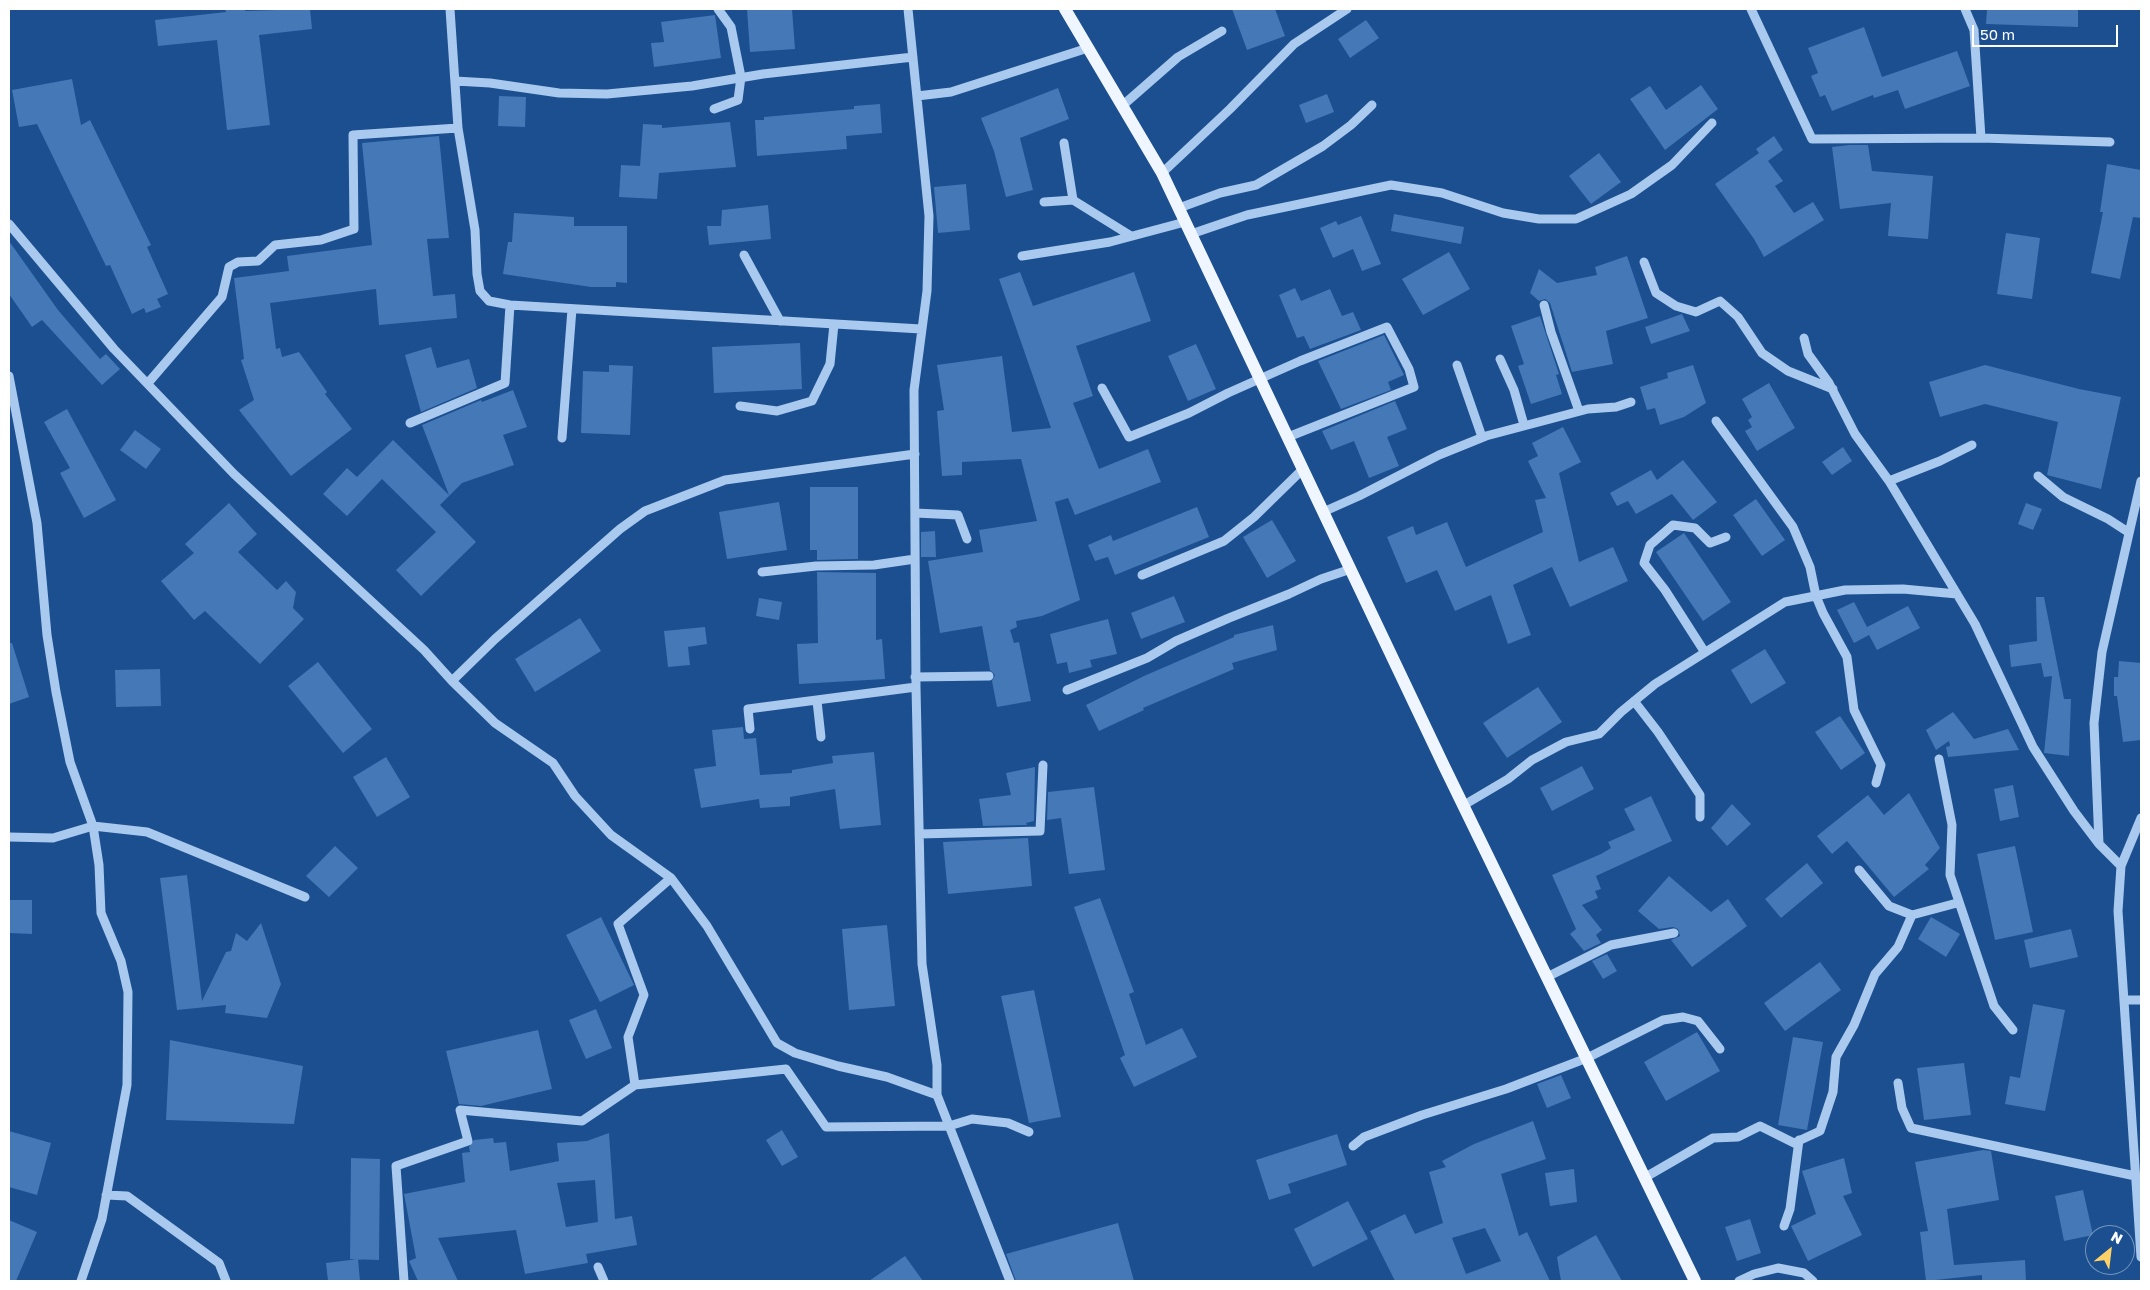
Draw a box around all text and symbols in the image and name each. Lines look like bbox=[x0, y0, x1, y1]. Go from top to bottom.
scale bar bbox=[1975, 15, 2121, 47]
text: 50 m bbox=[1980, 25, 2015, 43]
north arrow bbox=[2085, 1225, 2135, 1275]
text: N bbox=[2108, 1227, 2126, 1247]

